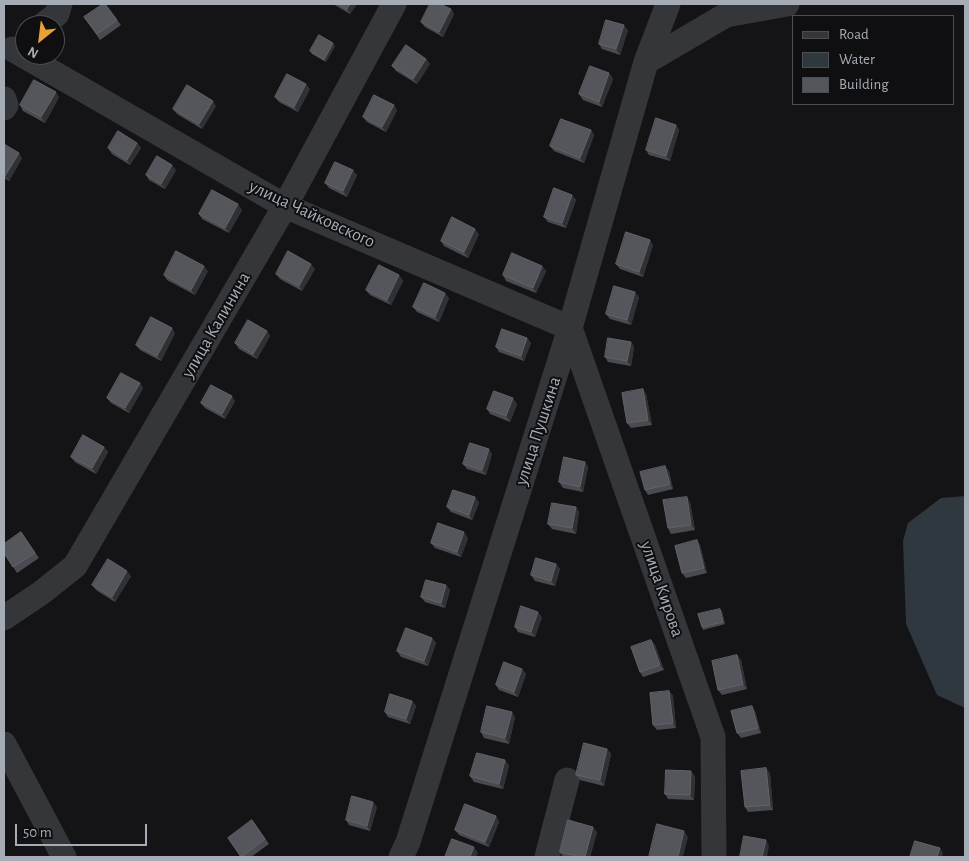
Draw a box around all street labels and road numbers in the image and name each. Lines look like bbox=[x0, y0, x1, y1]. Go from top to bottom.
street label: улица Чайковского bbox=[246, 175, 378, 253]
street label: улица Калинина bbox=[177, 268, 255, 382]
street label: улица Пушкина bbox=[510, 374, 566, 488]
street label: улица Кирова bbox=[636, 538, 688, 640]

